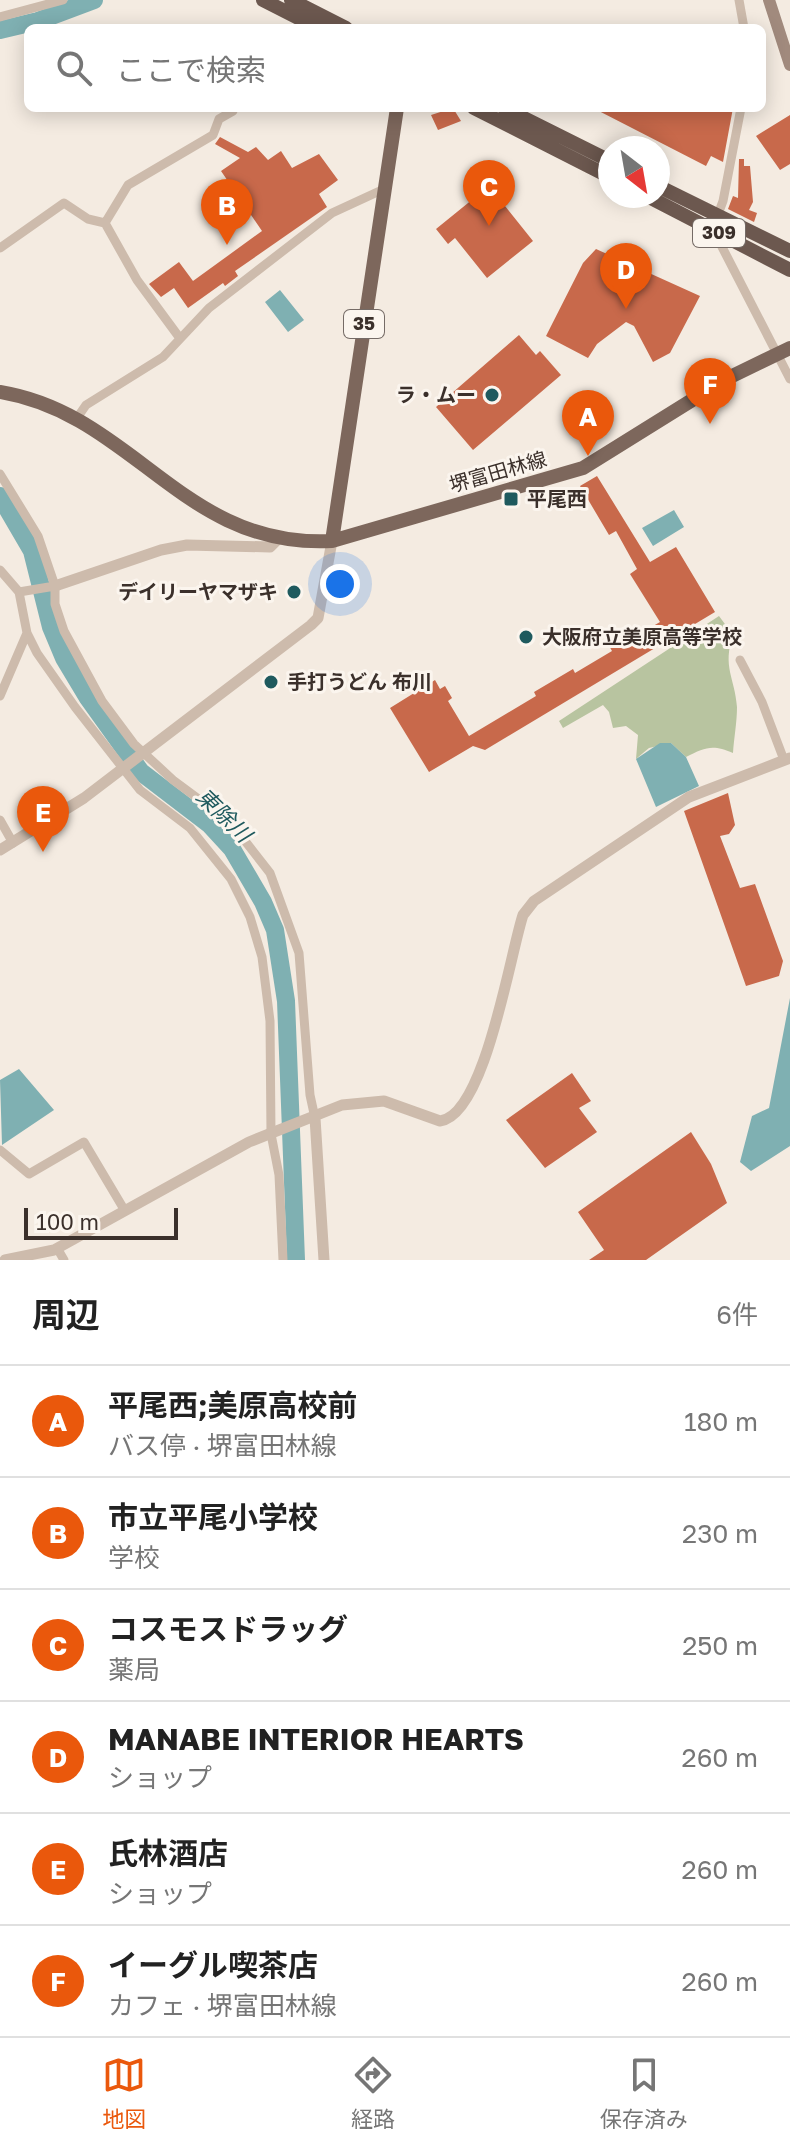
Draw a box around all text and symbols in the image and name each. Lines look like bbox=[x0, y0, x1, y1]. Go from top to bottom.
search box bbox=[24, 24, 766, 112]
icon: search bbox=[52, 46, 96, 90]
text: ここで検索 bbox=[116, 52, 266, 88]
north arrow bbox=[598, 136, 670, 208]
pin: C bbox=[463, 160, 515, 226]
pin: B bbox=[201, 179, 253, 245]
road number: 309 bbox=[693, 219, 745, 247]
pin: D bbox=[600, 243, 652, 309]
road number: 35 bbox=[344, 310, 384, 338]
pin: F bbox=[684, 358, 736, 424]
place label: ラ・ムー bbox=[396, 382, 476, 406]
marker: ラ・ムー bbox=[483, 386, 501, 404]
pin: A bbox=[562, 390, 614, 456]
street label: 堺富田林線 bbox=[446, 446, 549, 496]
place label: 平尾西 bbox=[527, 486, 587, 510]
marker: 平尾西 bbox=[502, 490, 520, 508]
your location bbox=[320, 564, 360, 604]
place label: デイリーヤマザキ bbox=[118, 579, 278, 603]
marker: デイリーヤマザキ bbox=[285, 583, 303, 601]
place label: 大阪府立美原高等学校 bbox=[542, 624, 742, 648]
marker: 大阪府立美原高等学校 bbox=[517, 628, 535, 646]
place label: 手打うどん 布川 bbox=[287, 669, 432, 693]
marker: 手打うどん 布川 bbox=[262, 673, 280, 691]
water label: 東除川 bbox=[191, 782, 259, 849]
pin: E bbox=[17, 786, 69, 852]
scale bar bbox=[24, 1204, 178, 1240]
text: 100 m bbox=[36, 1208, 99, 1235]
text: 周辺 bbox=[32, 1294, 100, 1334]
text: 6件 bbox=[716, 1299, 758, 1330]
text: 平尾西;美原高校前 bbox=[108, 1387, 358, 1423]
text: A bbox=[49, 1406, 67, 1437]
text: 180 m bbox=[684, 1406, 758, 1437]
text: バス停 · 堺富田林線 bbox=[108, 1430, 337, 1461]
text: 市立平尾小学校 bbox=[108, 1499, 318, 1535]
text: B bbox=[49, 1518, 67, 1549]
text: 230 m bbox=[682, 1518, 758, 1549]
text: 学校 bbox=[108, 1542, 160, 1573]
text: コスモスドラッグ bbox=[108, 1611, 348, 1647]
text: C bbox=[49, 1630, 67, 1661]
text: 250 m bbox=[682, 1630, 758, 1661]
text: 薬局 bbox=[108, 1654, 160, 1685]
text: MANABE INTERIOR HEARTS bbox=[108, 1721, 524, 1757]
text: D bbox=[49, 1742, 67, 1773]
text: 260 m bbox=[682, 1742, 758, 1773]
text: ショップ bbox=[108, 1762, 212, 1793]
text: 氏林酒店 bbox=[108, 1835, 228, 1871]
text: E bbox=[50, 1854, 66, 1885]
text: 260 m bbox=[682, 1854, 758, 1885]
text: ショップ bbox=[108, 1878, 212, 1909]
text: イーグル喫茶店 bbox=[108, 1947, 318, 1983]
text: F bbox=[50, 1966, 66, 1997]
text: 260 m bbox=[682, 1966, 758, 1997]
text: カフェ · 堺富田林線 bbox=[108, 1990, 337, 2021]
tab: 地図 bbox=[102, 2053, 146, 2133]
tab: 経路 bbox=[351, 2053, 395, 2133]
tab: 保存済み bbox=[600, 2053, 688, 2133]

